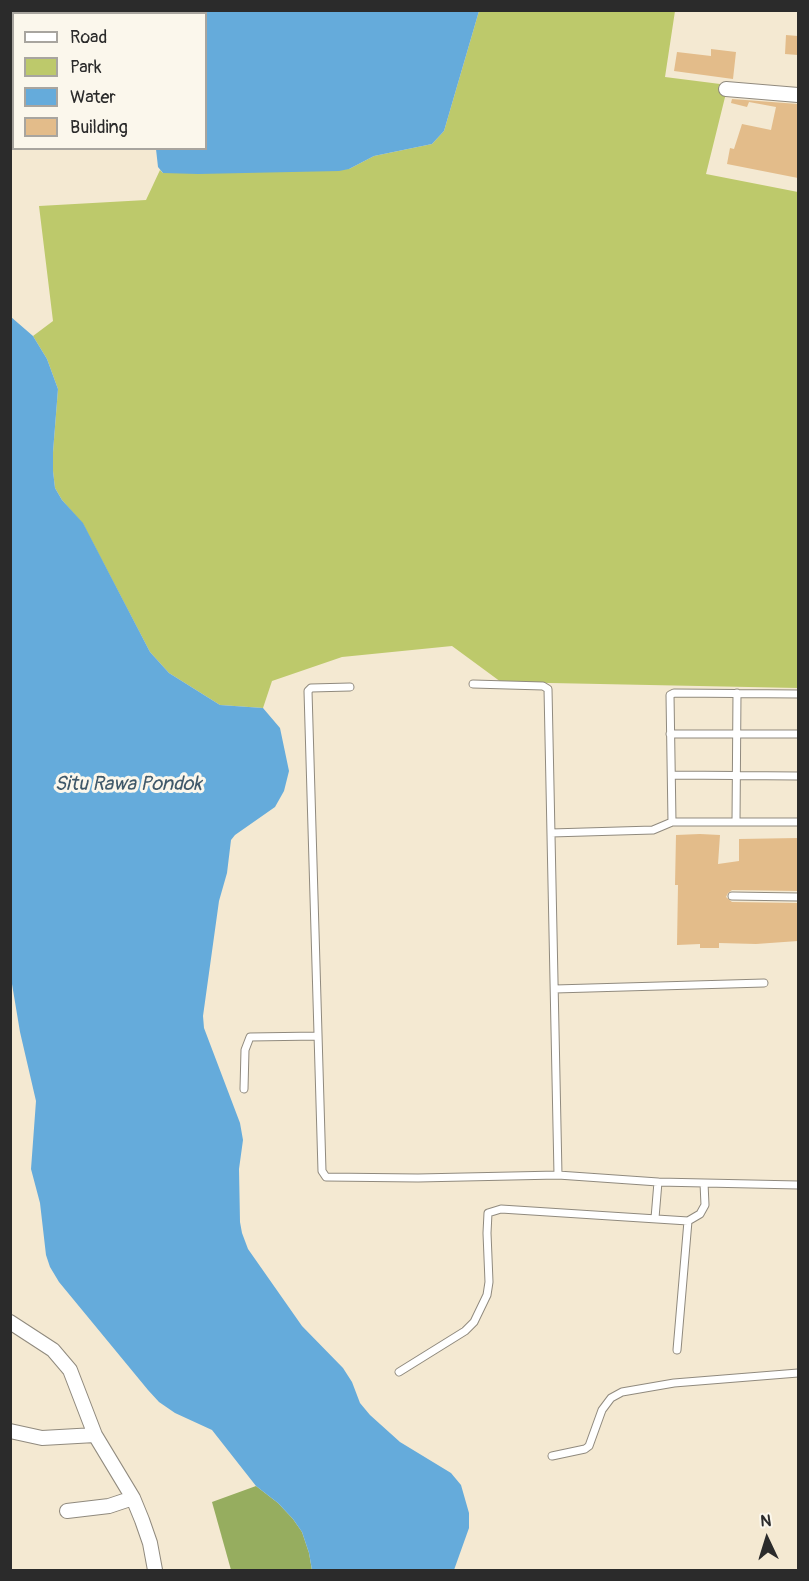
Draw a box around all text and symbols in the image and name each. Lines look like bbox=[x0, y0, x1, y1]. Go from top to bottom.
legend bbox=[12, 12, 207, 150]
text: Road bbox=[70, 26, 107, 49]
text: Park bbox=[70, 56, 102, 79]
text: Water bbox=[70, 86, 116, 109]
text: Building bbox=[70, 116, 128, 139]
water label: Situ Rawa Pondok bbox=[54, 773, 202, 797]
north arrow bbox=[737, 1509, 797, 1569]
text: N bbox=[760, 1511, 772, 1531]

